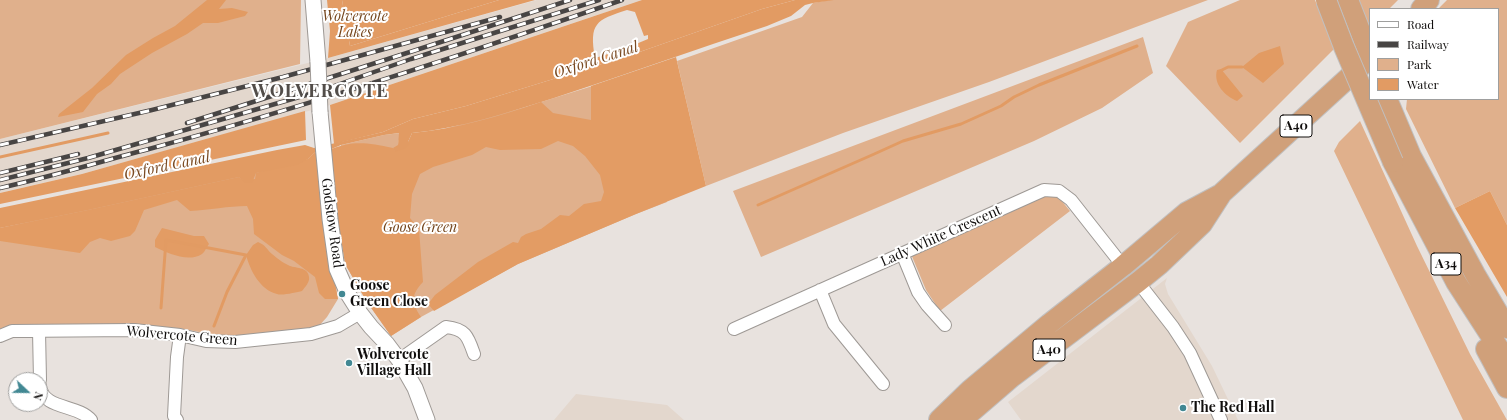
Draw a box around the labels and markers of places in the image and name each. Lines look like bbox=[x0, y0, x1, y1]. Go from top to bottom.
place label: Goose Green Close bbox=[350, 278, 428, 310]
marker: Goose Green Close bbox=[337, 289, 347, 299]
place label: Wolvercote Village Hall bbox=[357, 347, 431, 380]
marker: Wolvercote Village Hall bbox=[344, 358, 354, 368]
place label: The Red Hall bbox=[1191, 400, 1275, 416]
marker: The Red Hall bbox=[1178, 403, 1188, 413]

